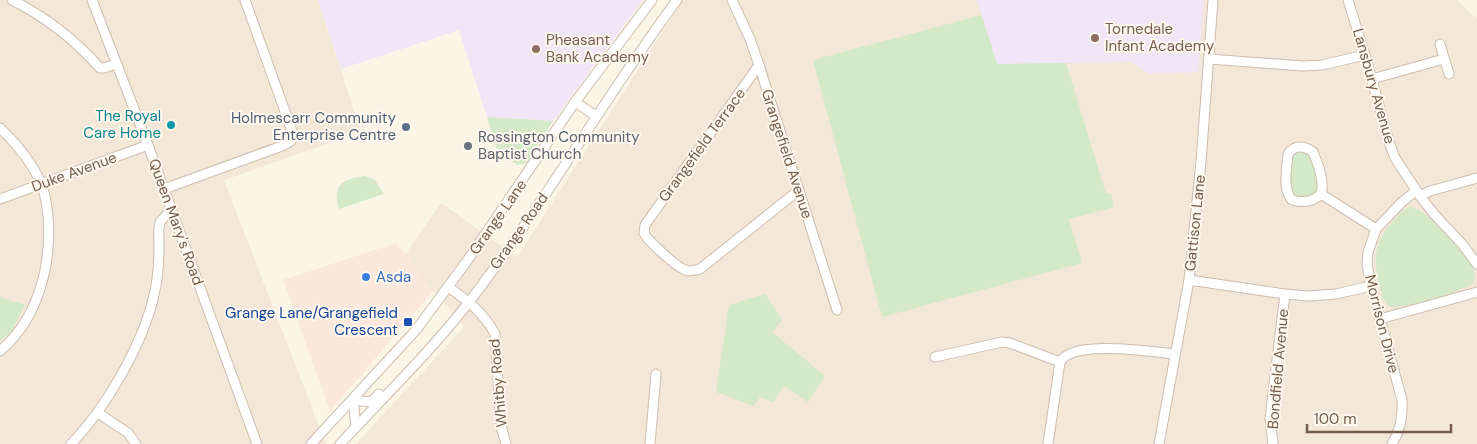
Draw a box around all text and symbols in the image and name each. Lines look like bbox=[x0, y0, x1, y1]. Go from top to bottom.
place label: Tornedale Infant Academy bbox=[1105, 19, 1215, 56]
street label: Lansbury Avenue bbox=[1348, 26, 1400, 146]
place label: Pheasant Bank Academy bbox=[546, 30, 650, 67]
marker: Tornedale Infant Academy bbox=[1089, 32, 1101, 44]
marker: Pheasant Bank Academy bbox=[530, 43, 542, 55]
street label: Grangefield Terrace bbox=[654, 84, 750, 206]
street label: Grangefield Avenue bbox=[757, 87, 817, 221]
place label: The Royal Care Home bbox=[83, 106, 161, 143]
place label: Holmescarr Community Enterprise Centre bbox=[231, 108, 397, 145]
marker: The Royal Care Home bbox=[165, 119, 177, 131]
marker: Holmescarr Community Enterprise Centre bbox=[400, 121, 412, 133]
place label: Rossington Community Baptist Church bbox=[478, 127, 640, 164]
marker: Rossington Community Baptist Church bbox=[462, 140, 474, 152]
street label: Duke Avenue bbox=[29, 147, 119, 197]
street label: Queen Mary's Road bbox=[144, 156, 208, 288]
street label: Gattison Lane bbox=[1180, 174, 1210, 272]
street label: Grange Lane bbox=[465, 175, 531, 259]
street label: Grange Road bbox=[485, 189, 553, 273]
place label: Asda bbox=[376, 267, 411, 287]
marker: Asda bbox=[360, 271, 372, 283]
street label: Morrison Drive bbox=[1360, 273, 1404, 375]
place label: Grange Lane/Grangefield Crescent bbox=[225, 303, 398, 340]
street label: Bondfield Avenue bbox=[1263, 308, 1293, 430]
marker: Grange Lane/Grangefield Crescent bbox=[402, 316, 414, 328]
street label: Whitby Road bbox=[484, 338, 512, 428]
scale bar bbox=[1307, 402, 1451, 434]
text: 100 m bbox=[1314, 409, 1357, 429]

